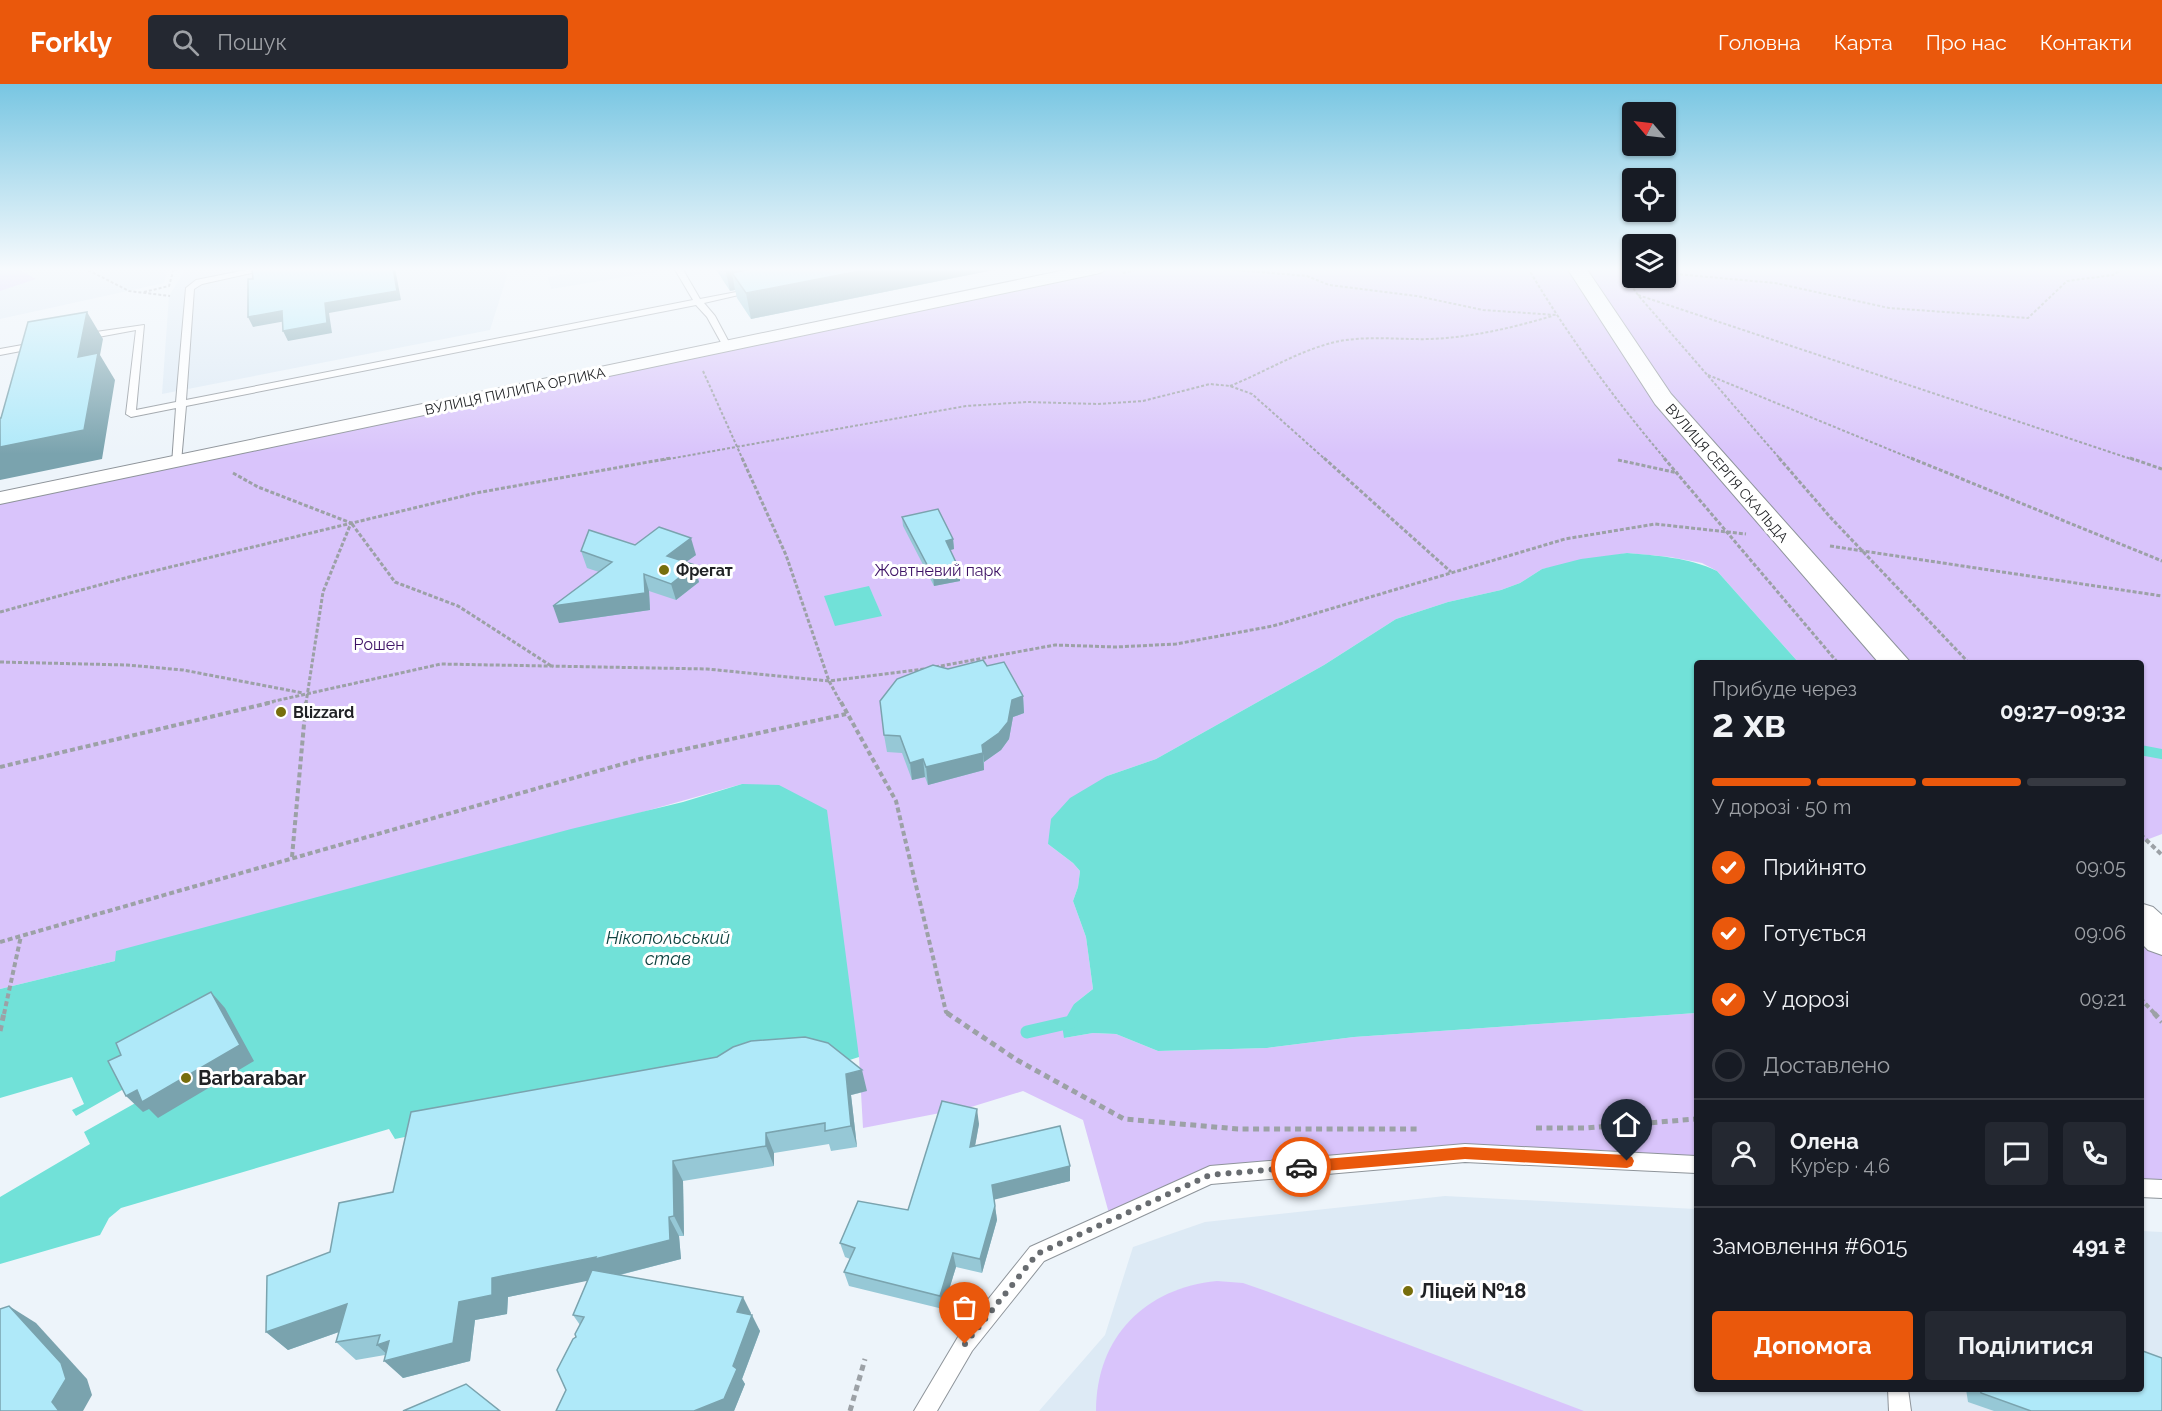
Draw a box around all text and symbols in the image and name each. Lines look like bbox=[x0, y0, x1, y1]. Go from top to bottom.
search box bbox=[148, 15, 568, 69]
text: Forkly bbox=[30, 26, 112, 59]
icon: search bbox=[169, 26, 202, 59]
text: Пошук bbox=[217, 29, 287, 55]
text: Головна bbox=[1718, 30, 1801, 55]
text: Карта bbox=[1834, 30, 1893, 55]
text: Про нас bbox=[1926, 30, 2007, 55]
text: Контакти bbox=[2040, 30, 2132, 55]
north arrow bbox=[1622, 102, 1676, 156]
map controls bbox=[1622, 102, 1676, 288]
button: locate bbox=[1622, 168, 1676, 222]
button: layers bbox=[1622, 234, 1676, 288]
street label: ВУЛИЦЯ ПИЛИПА ОРЛИКА bbox=[423, 364, 607, 418]
street label: ВУЛИЦЯ СЕРГІЯ СКАЛЬДА bbox=[1663, 401, 1792, 546]
place label: Фрегат bbox=[676, 561, 733, 580]
park label: Жовтневий парк bbox=[874, 561, 1002, 580]
marker: Фрегат bbox=[657, 563, 671, 577]
park label: Рошен bbox=[354, 635, 404, 654]
text: Прибуде через bbox=[1712, 677, 1857, 701]
text: 09:27–09:32 bbox=[2000, 698, 2126, 724]
text: 2 хв bbox=[1712, 700, 1786, 746]
place label: Blizzard bbox=[293, 703, 354, 722]
marker: Blizzard bbox=[274, 705, 288, 719]
text: У дорозі · 50 m bbox=[1712, 795, 1851, 819]
icon: check bbox=[1712, 851, 1745, 884]
text: Прийнято bbox=[1763, 854, 1866, 880]
text: 09:05 bbox=[2075, 855, 2126, 879]
icon: check bbox=[1712, 917, 1745, 950]
text: Готується bbox=[1763, 920, 1866, 946]
text: 09:06 bbox=[2074, 921, 2126, 945]
water label: Нікопольський став bbox=[606, 927, 730, 969]
icon: check bbox=[1712, 983, 1745, 1016]
text: У дорозі bbox=[1763, 986, 1850, 1012]
text: 09:21 bbox=[2079, 987, 2126, 1011]
text: Доставлено bbox=[1763, 1052, 1890, 1078]
place label: Barbarabar bbox=[198, 1066, 306, 1090]
marker: Barbarabar bbox=[179, 1071, 193, 1085]
pin bbox=[1601, 1099, 1652, 1161]
icon: home bbox=[1610, 1108, 1643, 1141]
button: person bbox=[1712, 1122, 1775, 1185]
button: chat bbox=[1985, 1122, 2048, 1185]
button: phone bbox=[2063, 1122, 2126, 1185]
text: Олена bbox=[1790, 1128, 1859, 1154]
courier bbox=[1271, 1137, 1331, 1197]
icon: car bbox=[1285, 1151, 1318, 1184]
text: Кур’єр · 4.6 bbox=[1790, 1154, 1890, 1178]
text: Замовлення #6015 bbox=[1712, 1233, 1907, 1259]
text: 491 ₴ bbox=[2073, 1233, 2126, 1259]
place label: Ліцей №18 bbox=[1420, 1279, 1526, 1303]
pin bbox=[939, 1282, 990, 1344]
marker: Ліцей №18 bbox=[1401, 1284, 1415, 1298]
icon: bag bbox=[948, 1291, 981, 1324]
button: Допомога bbox=[1712, 1311, 1913, 1380]
button: Поділитися bbox=[1925, 1311, 2126, 1380]

